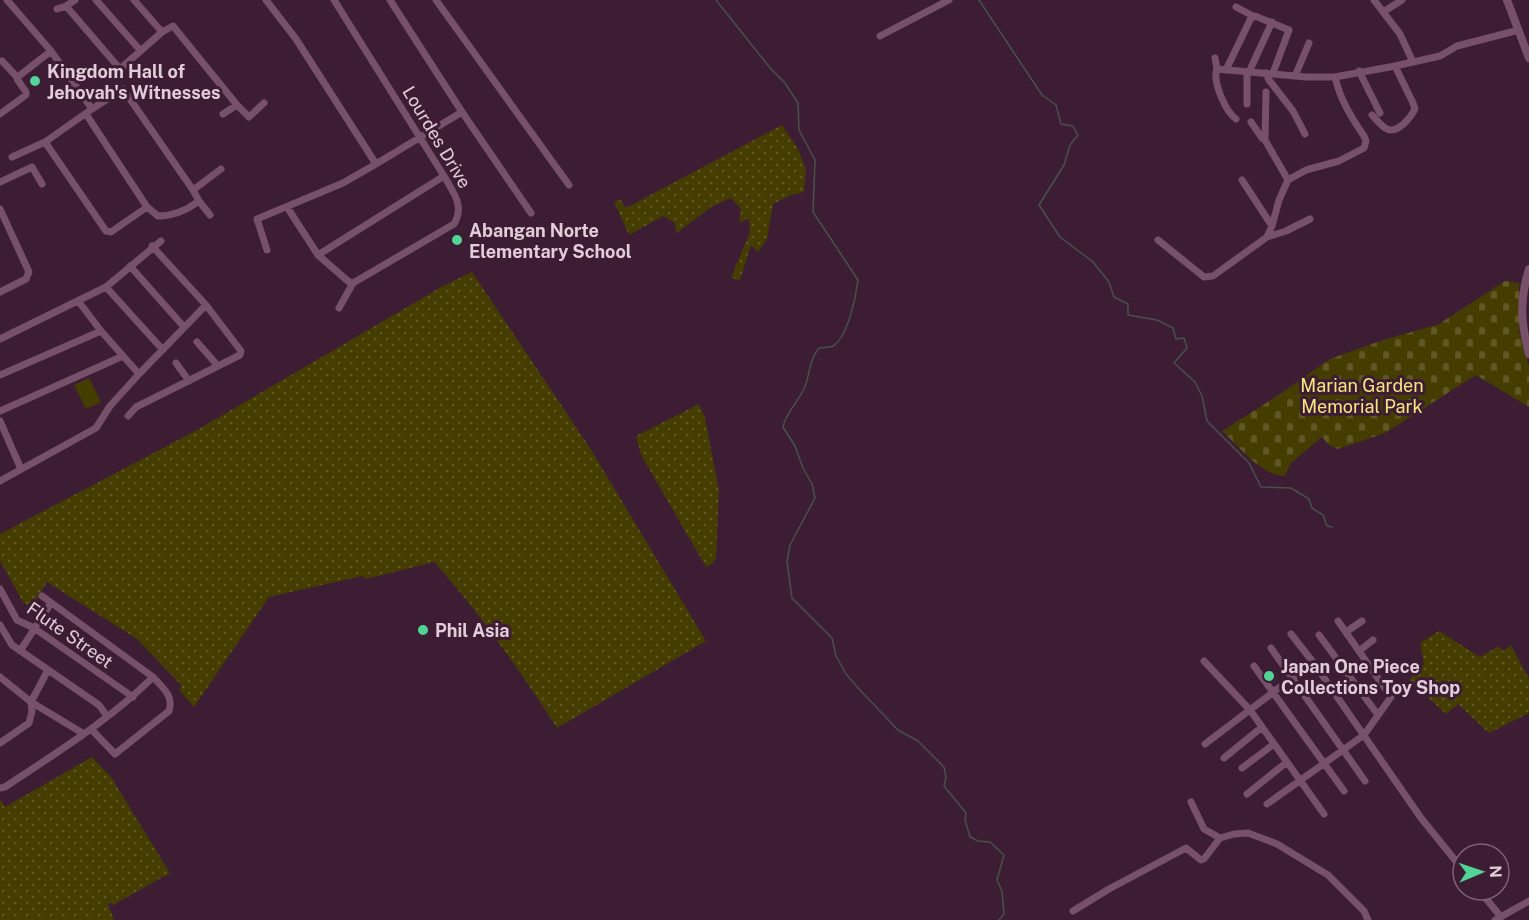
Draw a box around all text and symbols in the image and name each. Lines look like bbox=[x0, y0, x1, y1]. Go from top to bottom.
place label: Kingdom Hall of Jehovah's Witnesses bbox=[47, 61, 221, 103]
marker: Kingdom Hall of Jehovah's Witnesses bbox=[28, 74, 42, 88]
street label: Lourdes Drive bbox=[398, 82, 476, 192]
place label: Abangan Norte Elementary School bbox=[469, 220, 632, 262]
marker: Abangan Norte Elementary School bbox=[450, 233, 464, 247]
park label: Marian Garden Memorial Park bbox=[1300, 375, 1424, 417]
street label: Flute Street bbox=[23, 598, 117, 672]
place label: Phil Asia bbox=[435, 620, 510, 641]
marker: Phil Asia bbox=[416, 623, 430, 637]
place label: Japan One Piece Collections Toy Shop bbox=[1281, 656, 1460, 698]
marker: Japan One Piece Collections Toy Shop bbox=[1262, 669, 1276, 683]
north arrow bbox=[1451, 842, 1511, 902]
text: N bbox=[1486, 865, 1505, 878]

